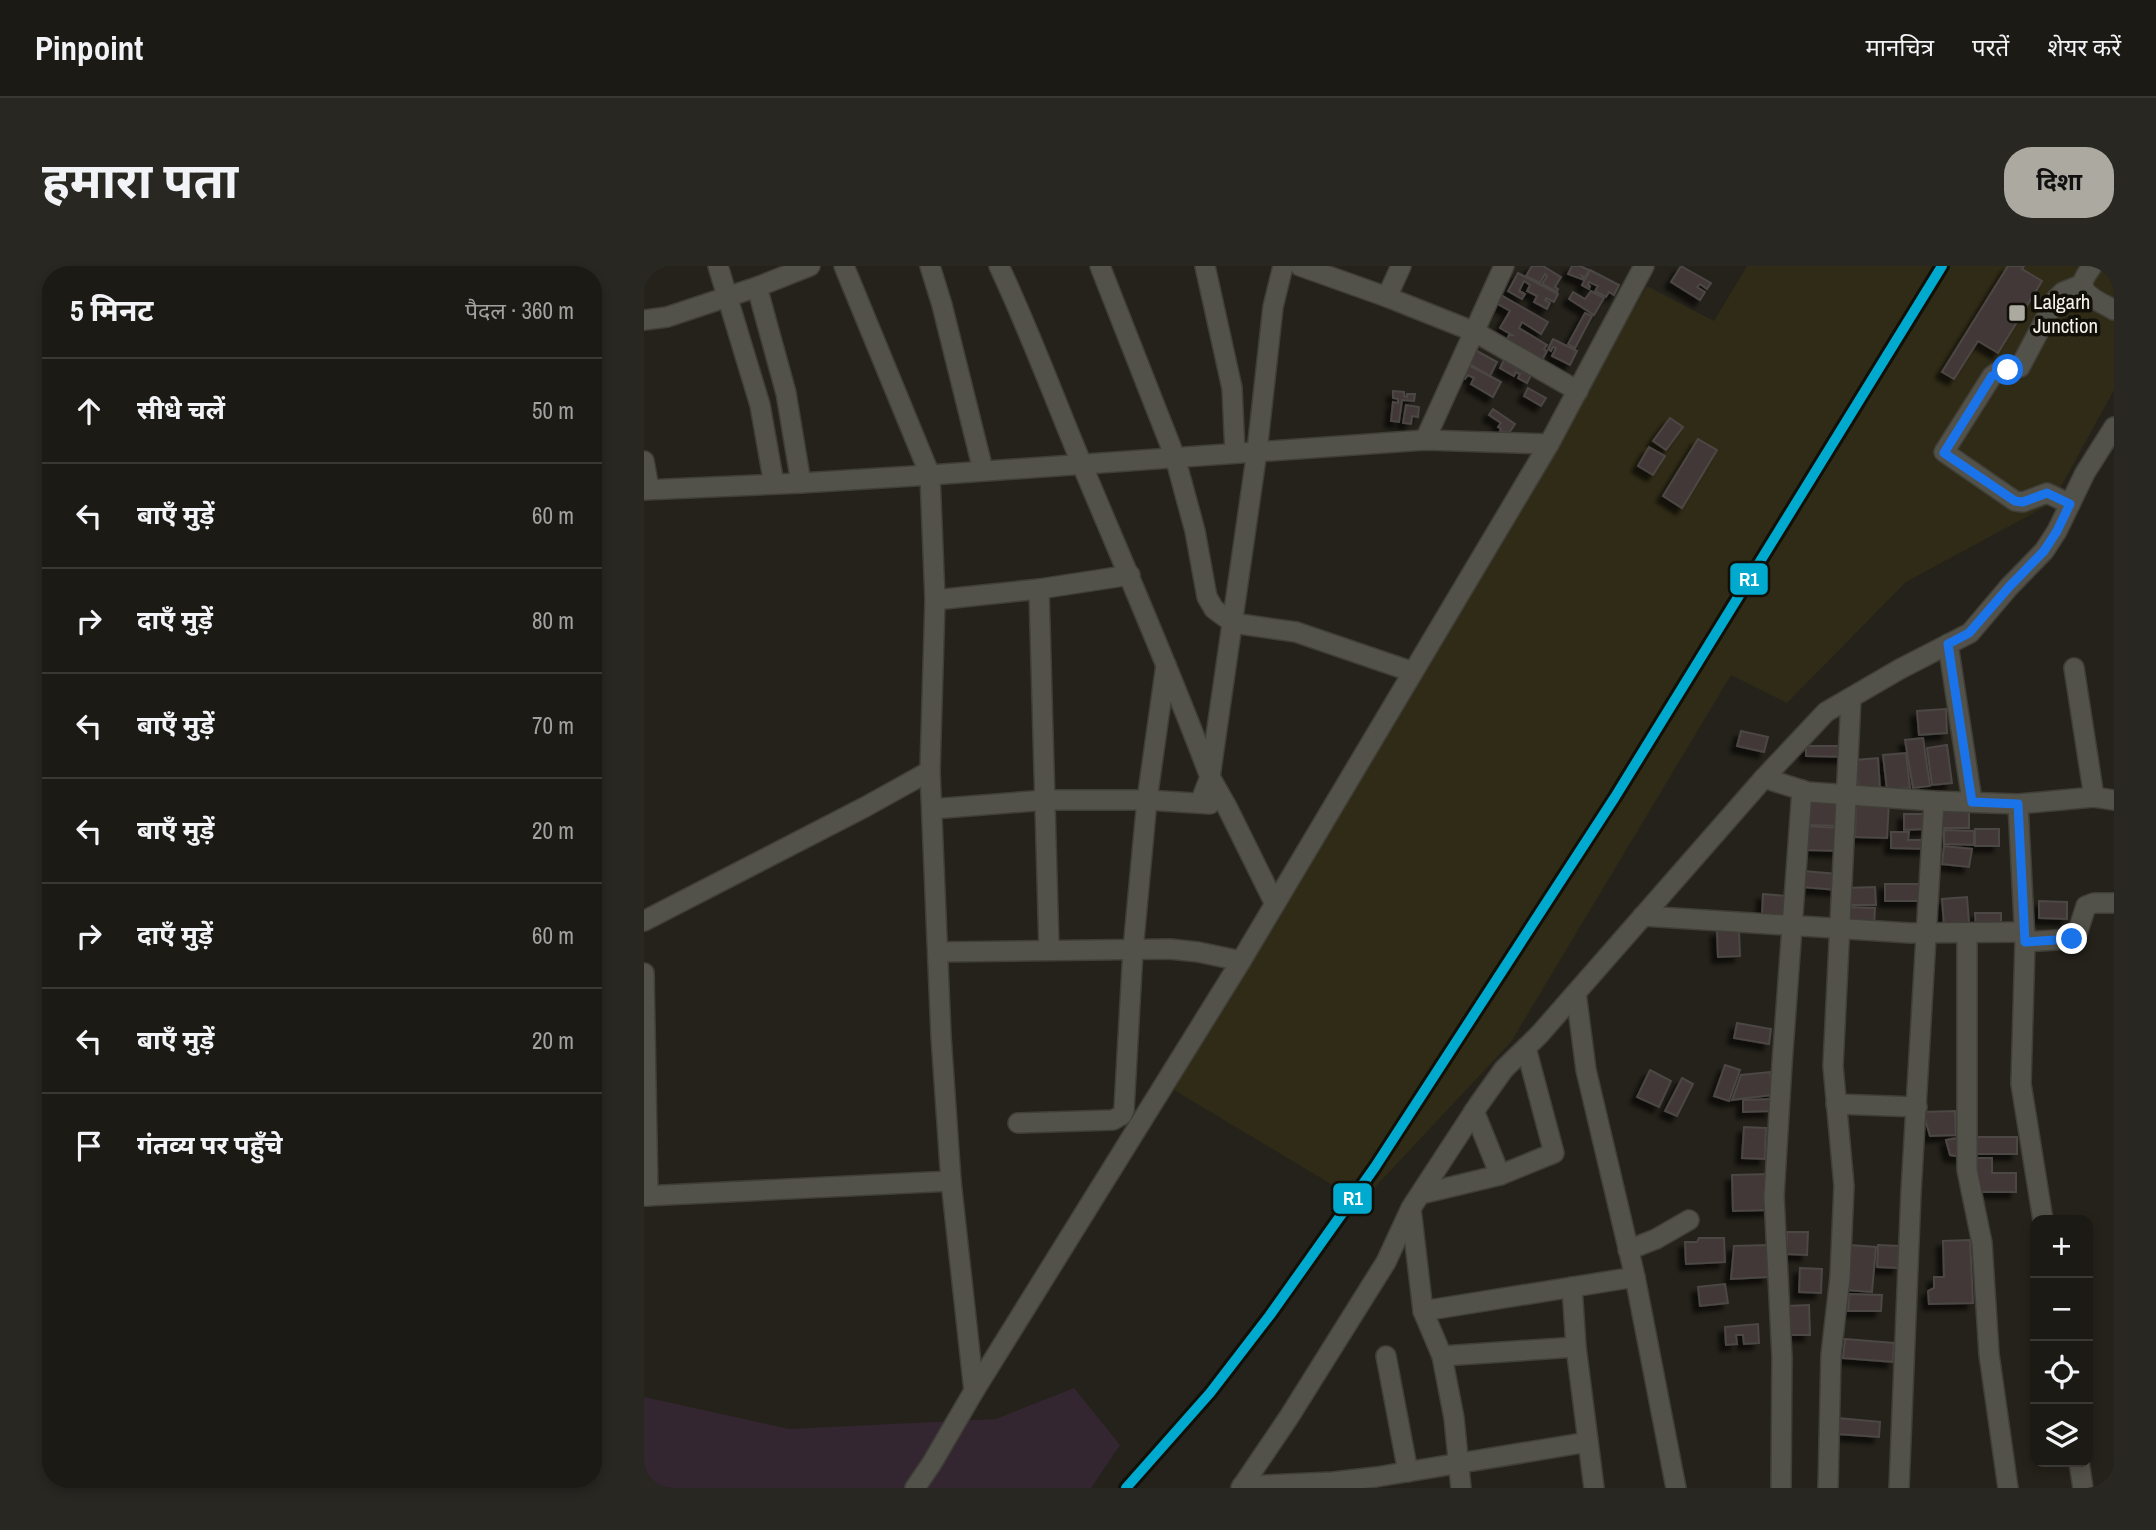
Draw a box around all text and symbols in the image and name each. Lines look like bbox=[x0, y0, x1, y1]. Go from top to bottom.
text: Pinpoint bbox=[35, 26, 143, 70]
text: मानचित्र bbox=[1865, 31, 1934, 63]
text: परतें bbox=[1972, 31, 2009, 63]
text: शेयर करें bbox=[2047, 31, 2121, 63]
text: हमारा पता bbox=[42, 147, 238, 213]
button: दिशा bbox=[2004, 147, 2114, 218]
place label: Lalgarh Junction bbox=[2033, 287, 2098, 340]
text: 5 मिनट bbox=[70, 290, 154, 330]
text: पैदल · 360 m bbox=[465, 295, 574, 326]
marker: Lalgarh Junction bbox=[2007, 303, 2027, 323]
route start bbox=[1992, 354, 2023, 385]
icon: ahead bbox=[70, 392, 108, 430]
text: सीधे चलें bbox=[137, 392, 225, 427]
text: 50 m bbox=[532, 395, 574, 426]
icon: left bbox=[70, 497, 108, 535]
text: बाएँ मुड़ें bbox=[137, 497, 214, 532]
text: 60 m bbox=[532, 500, 574, 531]
line badge: R1 bbox=[1729, 562, 1769, 596]
text: R1 bbox=[1739, 566, 1759, 592]
icon: right bbox=[70, 602, 108, 640]
text: दाएँ मुड़ें bbox=[137, 602, 213, 637]
text: 80 m bbox=[532, 605, 574, 636]
icon: left bbox=[70, 707, 108, 745]
text: बाएँ मुड़ें bbox=[137, 707, 214, 742]
text: 70 m bbox=[532, 710, 574, 741]
icon: left bbox=[70, 812, 108, 850]
text: बाएँ मुड़ें bbox=[137, 812, 214, 847]
text: 20 m bbox=[532, 815, 574, 846]
icon: right bbox=[70, 917, 108, 955]
text: दाएँ मुड़ें bbox=[137, 917, 213, 952]
text: 60 m bbox=[532, 920, 574, 951]
route end bbox=[2056, 923, 2087, 954]
icon: left bbox=[70, 1022, 108, 1060]
text: बाएँ मुड़ें bbox=[137, 1022, 214, 1057]
text: 20 m bbox=[532, 1025, 574, 1056]
icon: arrive bbox=[70, 1127, 108, 1165]
text: गंतव्य पर पहुँचे bbox=[137, 1127, 283, 1162]
line badge: R1 bbox=[1332, 1182, 1373, 1215]
text: R1 bbox=[1343, 1185, 1363, 1211]
map controls bbox=[2030, 1215, 2093, 1467]
button: + bbox=[2030, 1215, 2093, 1278]
button: − bbox=[2030, 1278, 2093, 1341]
button: locate bbox=[2030, 1341, 2093, 1404]
button: layers bbox=[2030, 1404, 2093, 1467]

